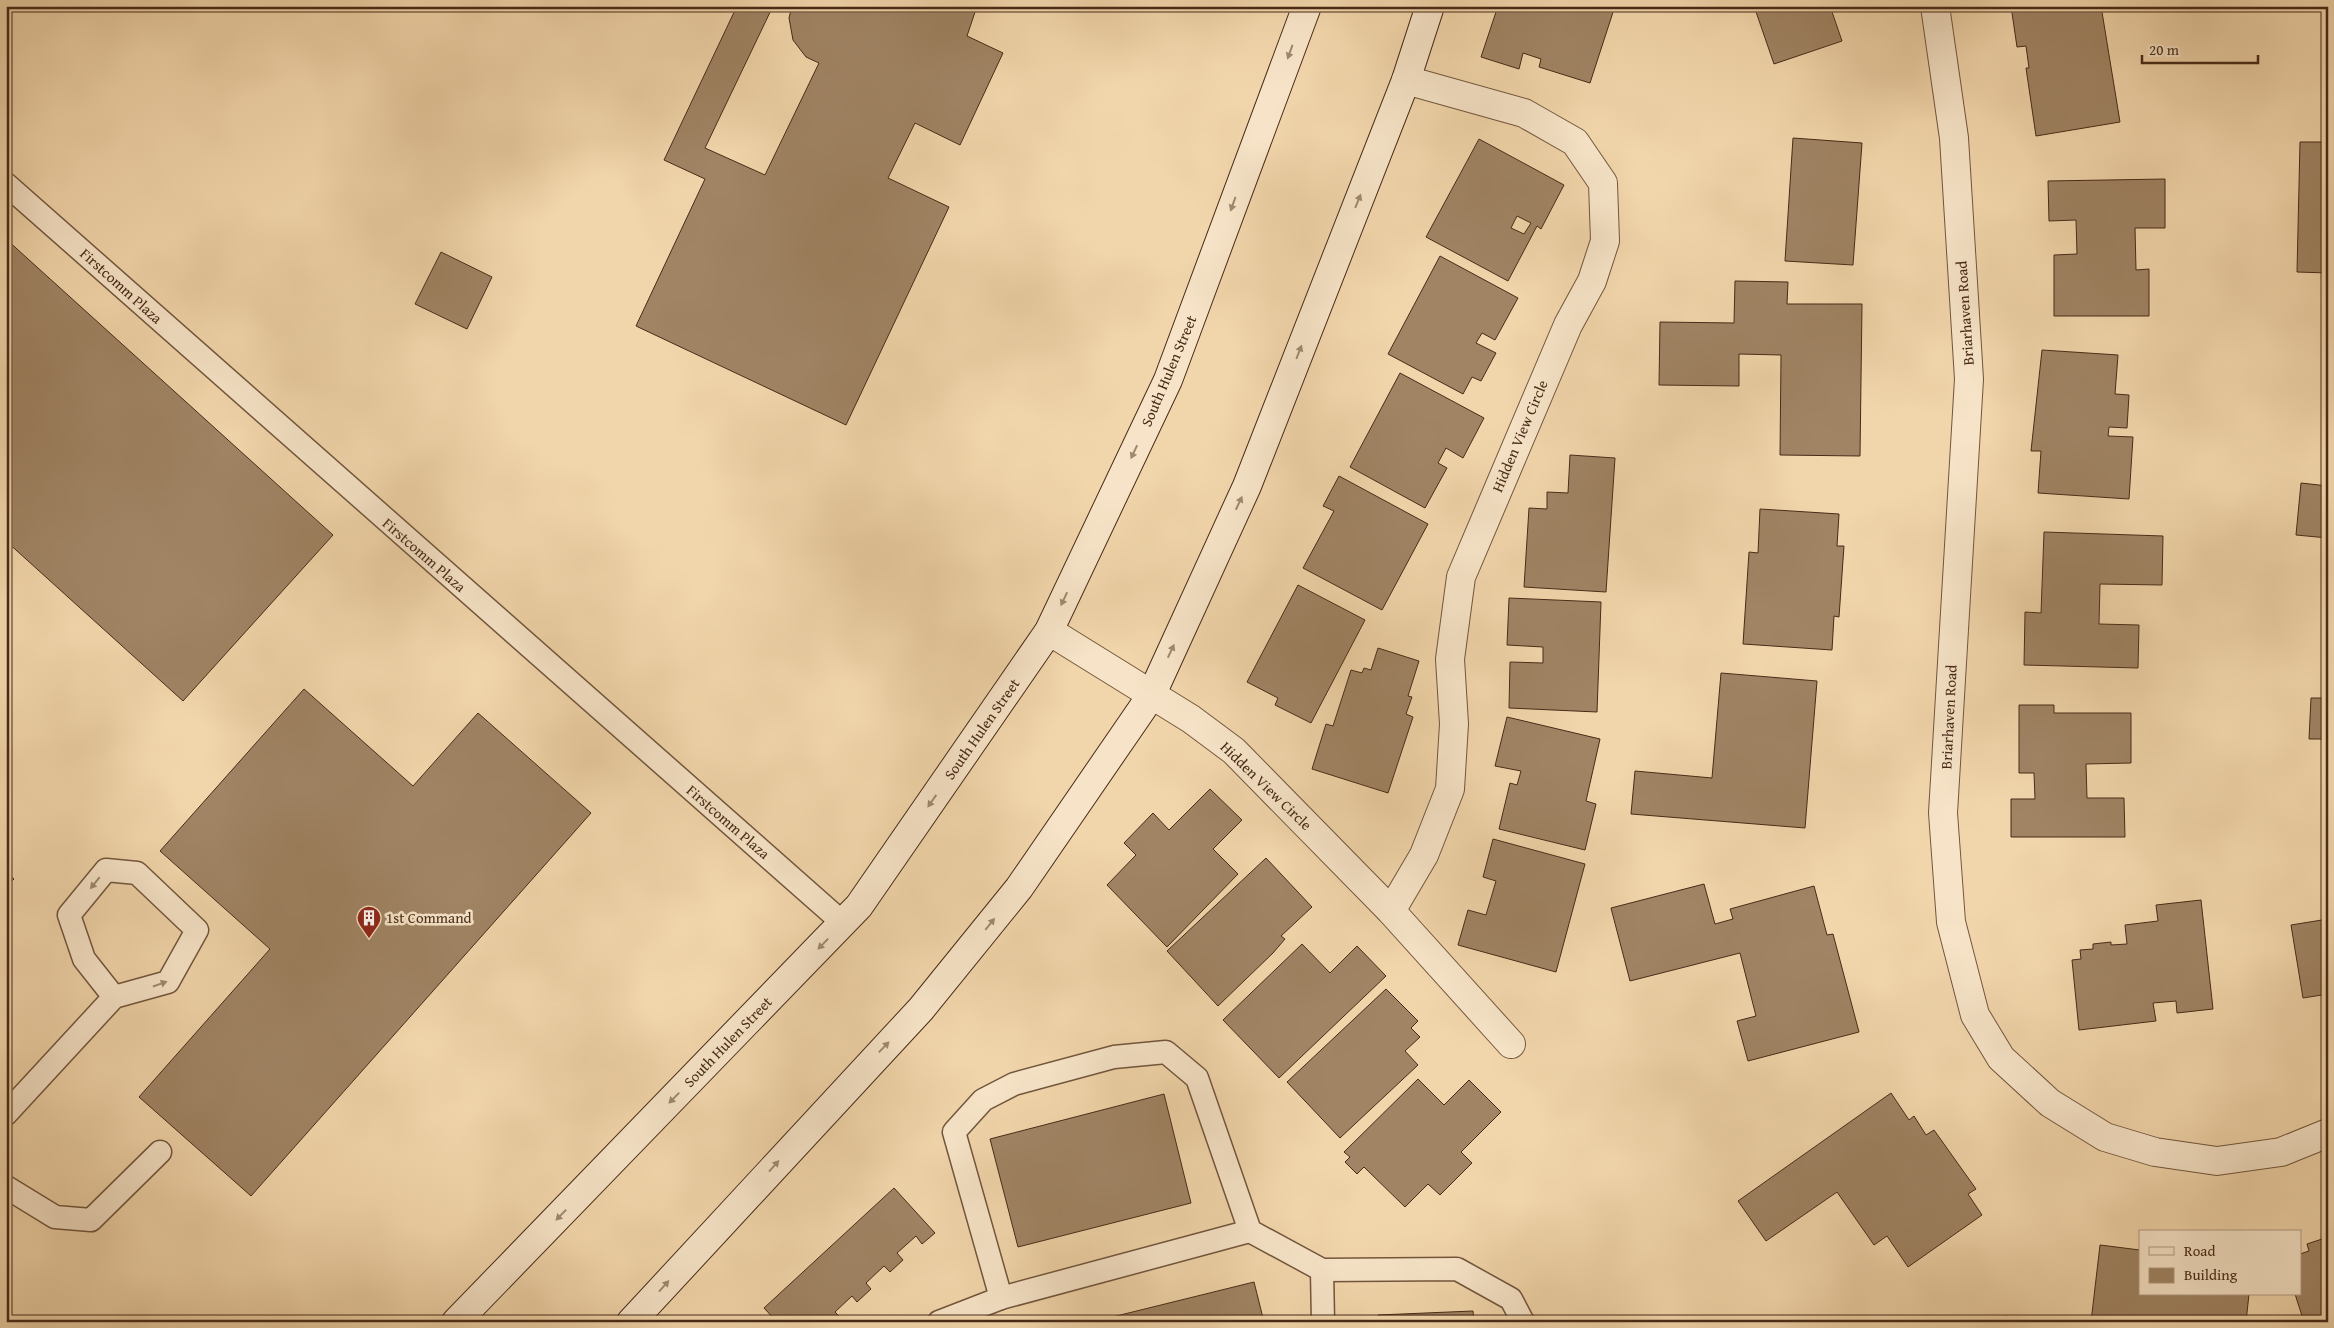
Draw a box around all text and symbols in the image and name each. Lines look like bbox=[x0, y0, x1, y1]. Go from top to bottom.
scale bar bbox=[2142, 32, 2258, 64]
text: 20 m bbox=[2149, 39, 2180, 60]
one-way arrow bbox=[1286, 45, 1294, 60]
one-way arrow bbox=[1354, 194, 1362, 208]
one-way arrow bbox=[1229, 197, 1236, 212]
street label: Firstcomm Plaza bbox=[76, 243, 167, 328]
street label: Briarhaven Road bbox=[1950, 260, 1979, 366]
street label: South Hulen Street bbox=[1136, 311, 1202, 430]
one-way arrow bbox=[1295, 345, 1303, 359]
street label: Hidden View Circle bbox=[1486, 376, 1553, 495]
one-way arrow bbox=[1130, 445, 1138, 460]
one-way arrow bbox=[1235, 496, 1243, 510]
street label: Firstcomm Plaza bbox=[378, 513, 470, 597]
one-way arrow bbox=[1060, 592, 1068, 606]
one-way arrow bbox=[1168, 644, 1176, 658]
street label: Briarhaven Road bbox=[1935, 664, 1962, 770]
street label: South Hulen Street bbox=[939, 673, 1025, 784]
street label: Hidden View Circle bbox=[1216, 736, 1317, 835]
street label: Firstcomm Plaza bbox=[682, 780, 774, 864]
one-way arrow bbox=[927, 794, 937, 808]
one-way arrow bbox=[89, 876, 100, 889]
building icon: 1st Command bbox=[356, 905, 382, 939]
place label: 1st Command bbox=[386, 907, 472, 928]
one-way arrow bbox=[985, 918, 996, 931]
one-way arrow bbox=[817, 937, 829, 949]
one-way arrow bbox=[153, 979, 168, 987]
street label: South Hulen Street bbox=[679, 991, 777, 1092]
one-way arrow bbox=[878, 1042, 890, 1054]
one-way arrow bbox=[668, 1092, 680, 1104]
one-way arrow bbox=[768, 1161, 780, 1173]
one-way arrow bbox=[555, 1209, 567, 1221]
legend bbox=[2139, 1230, 2302, 1296]
text: Road bbox=[2184, 1240, 2215, 1261]
text: Building bbox=[2184, 1264, 2238, 1285]
one-way arrow bbox=[658, 1281, 670, 1293]

